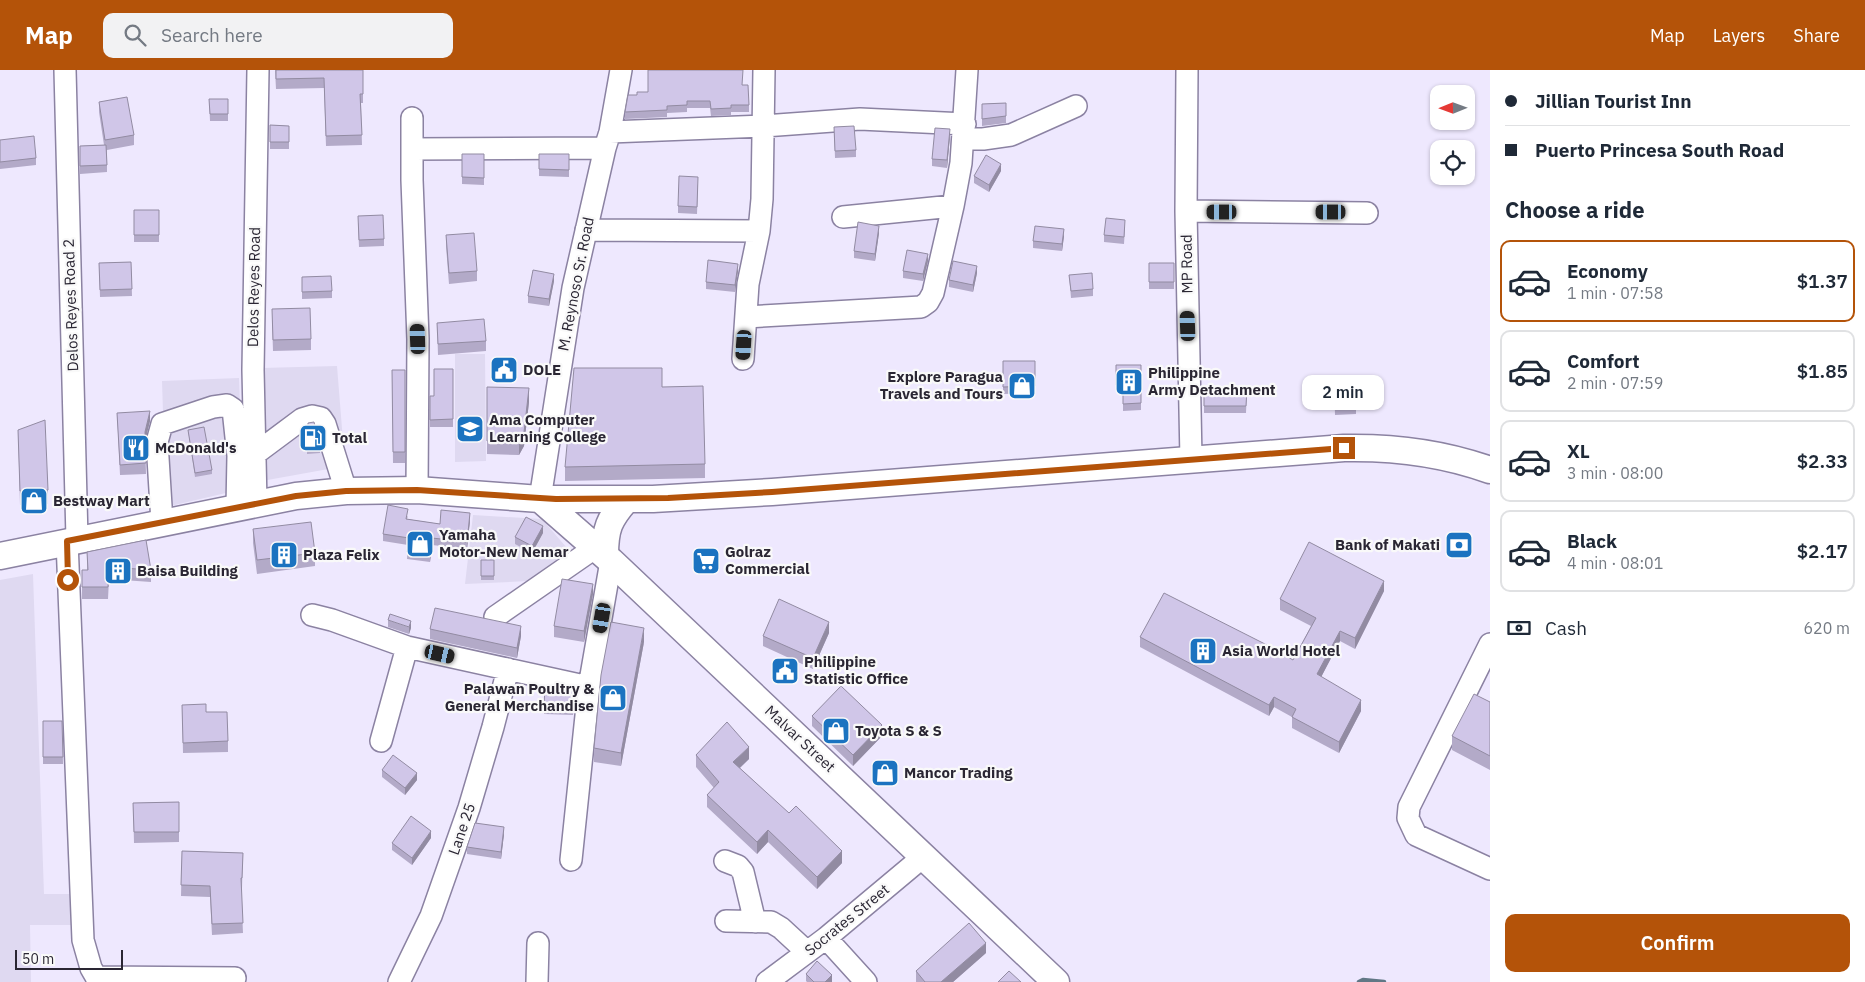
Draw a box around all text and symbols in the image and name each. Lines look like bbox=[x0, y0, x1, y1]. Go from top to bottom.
search box bbox=[103, 13, 453, 58]
text: Map bbox=[25, 19, 73, 51]
icon: search bbox=[121, 21, 149, 49]
text: Search here bbox=[161, 23, 263, 47]
text: Map bbox=[1650, 24, 1685, 47]
text: Layers bbox=[1713, 24, 1765, 47]
text: Share bbox=[1793, 24, 1840, 47]
north arrow bbox=[1430, 85, 1475, 130]
map controls bbox=[1430, 85, 1475, 185]
text: Jillian Tourist Inn bbox=[1535, 89, 1692, 113]
text: Puerto Princesa South Road bbox=[1535, 138, 1784, 162]
button: locate bbox=[1430, 140, 1475, 185]
text: Choose a ride bbox=[1505, 195, 1645, 224]
car bbox=[1207, 205, 1237, 220]
car bbox=[1316, 205, 1346, 220]
street label: M. Reynoso Sr. Road bbox=[553, 215, 598, 353]
street label: Delos Reyes Road bbox=[243, 227, 264, 347]
street label: MP Road bbox=[1176, 234, 1197, 294]
street label: Delos Reyes Road 2 bbox=[59, 238, 82, 372]
icon: car bbox=[1507, 259, 1552, 304]
text: Economy bbox=[1567, 259, 1648, 283]
text: $1.37 bbox=[1797, 269, 1848, 293]
text: 1 min · 07:58 bbox=[1567, 283, 1663, 303]
car bbox=[1179, 311, 1196, 341]
car bbox=[409, 324, 426, 354]
car bbox=[735, 330, 752, 360]
icon: car bbox=[1507, 349, 1552, 394]
text: Comfort bbox=[1567, 349, 1640, 373]
public building icon: DOLE bbox=[489, 355, 519, 385]
text: $1.85 bbox=[1797, 359, 1848, 383]
place label: DOLE bbox=[523, 360, 561, 379]
place label: Philippine Army Detachment bbox=[1148, 363, 1276, 399]
place label: Explore Paragua Travels and Tours bbox=[880, 367, 1003, 403]
building icon: Philippine Army Detachment bbox=[1114, 367, 1144, 397]
shop icon: Explore Paragua Travels and Tours bbox=[1007, 371, 1037, 401]
text: 2 min · 07:59 bbox=[1567, 373, 1663, 393]
callout: 2 min bbox=[1303, 376, 1385, 410]
text: 2 min bbox=[1322, 382, 1364, 402]
place label: Ama Computer Learning College bbox=[489, 410, 606, 446]
school or university icon: Ama Computer Learning College bbox=[455, 414, 485, 444]
fuel station icon: Total bbox=[298, 423, 328, 453]
place label: Total bbox=[332, 428, 367, 447]
restaurant icon: McDonald's bbox=[121, 433, 151, 463]
route end bbox=[1333, 437, 1355, 459]
place label: McDonald's bbox=[155, 438, 237, 457]
icon: car bbox=[1507, 439, 1552, 484]
text: XL bbox=[1567, 439, 1590, 463]
text: $2.33 bbox=[1797, 449, 1848, 473]
text: 3 min · 08:00 bbox=[1567, 463, 1663, 483]
shop icon: Bestway Mart bbox=[19, 486, 49, 516]
place label: Bestway Mart bbox=[53, 491, 150, 510]
place label: Yamaha Motor-New Nemar bbox=[439, 525, 569, 561]
shop icon: Yamaha Motor-New Nemar bbox=[405, 529, 435, 559]
icon: car bbox=[1507, 529, 1552, 574]
text: Black bbox=[1567, 529, 1617, 553]
bank icon: Bank of Makati bbox=[1444, 530, 1474, 560]
place label: Bank of Makati bbox=[1335, 535, 1440, 554]
text: $2.17 bbox=[1797, 539, 1848, 563]
building icon: Plaza Felix bbox=[269, 540, 299, 570]
place label: Golraz Commercial bbox=[725, 542, 810, 578]
place label: Plaza Felix bbox=[303, 545, 380, 564]
supermarket icon: Golraz Commercial bbox=[691, 546, 721, 576]
text: 4 min · 08:01 bbox=[1567, 553, 1663, 573]
building icon: Baisa Building bbox=[103, 556, 133, 586]
place label: Baisa Building bbox=[137, 561, 239, 580]
route start bbox=[57, 569, 79, 591]
car bbox=[592, 602, 611, 634]
icon: cash bbox=[1505, 614, 1533, 642]
text: Cash bbox=[1545, 616, 1587, 640]
text: 620 m bbox=[1803, 618, 1850, 638]
building icon: Asia World Hotel bbox=[1188, 636, 1218, 666]
place label: Asia World Hotel bbox=[1222, 641, 1340, 660]
car bbox=[423, 643, 456, 665]
place label: Philippine Statistic Office bbox=[804, 652, 908, 688]
public building icon: Philippine Statistic Office bbox=[770, 656, 800, 686]
place label: Palawan Poultry & General Merchandise bbox=[445, 679, 594, 715]
shop icon: Palawan Poultry & General Merchandise bbox=[598, 683, 628, 713]
street label: Malvar Street bbox=[761, 701, 840, 776]
shop icon: Toyota S & S bbox=[821, 716, 851, 746]
place label: Toyota S & S bbox=[855, 721, 942, 740]
shop icon: Mancor Trading bbox=[870, 758, 900, 788]
place label: Mancor Trading bbox=[904, 763, 1013, 782]
street label: Lane 25 bbox=[444, 800, 479, 857]
street label: Socrates Street bbox=[800, 880, 893, 960]
button: Confirm bbox=[1505, 914, 1850, 972]
scale bar bbox=[15, 947, 122, 970]
text: 50 m bbox=[22, 950, 54, 968]

